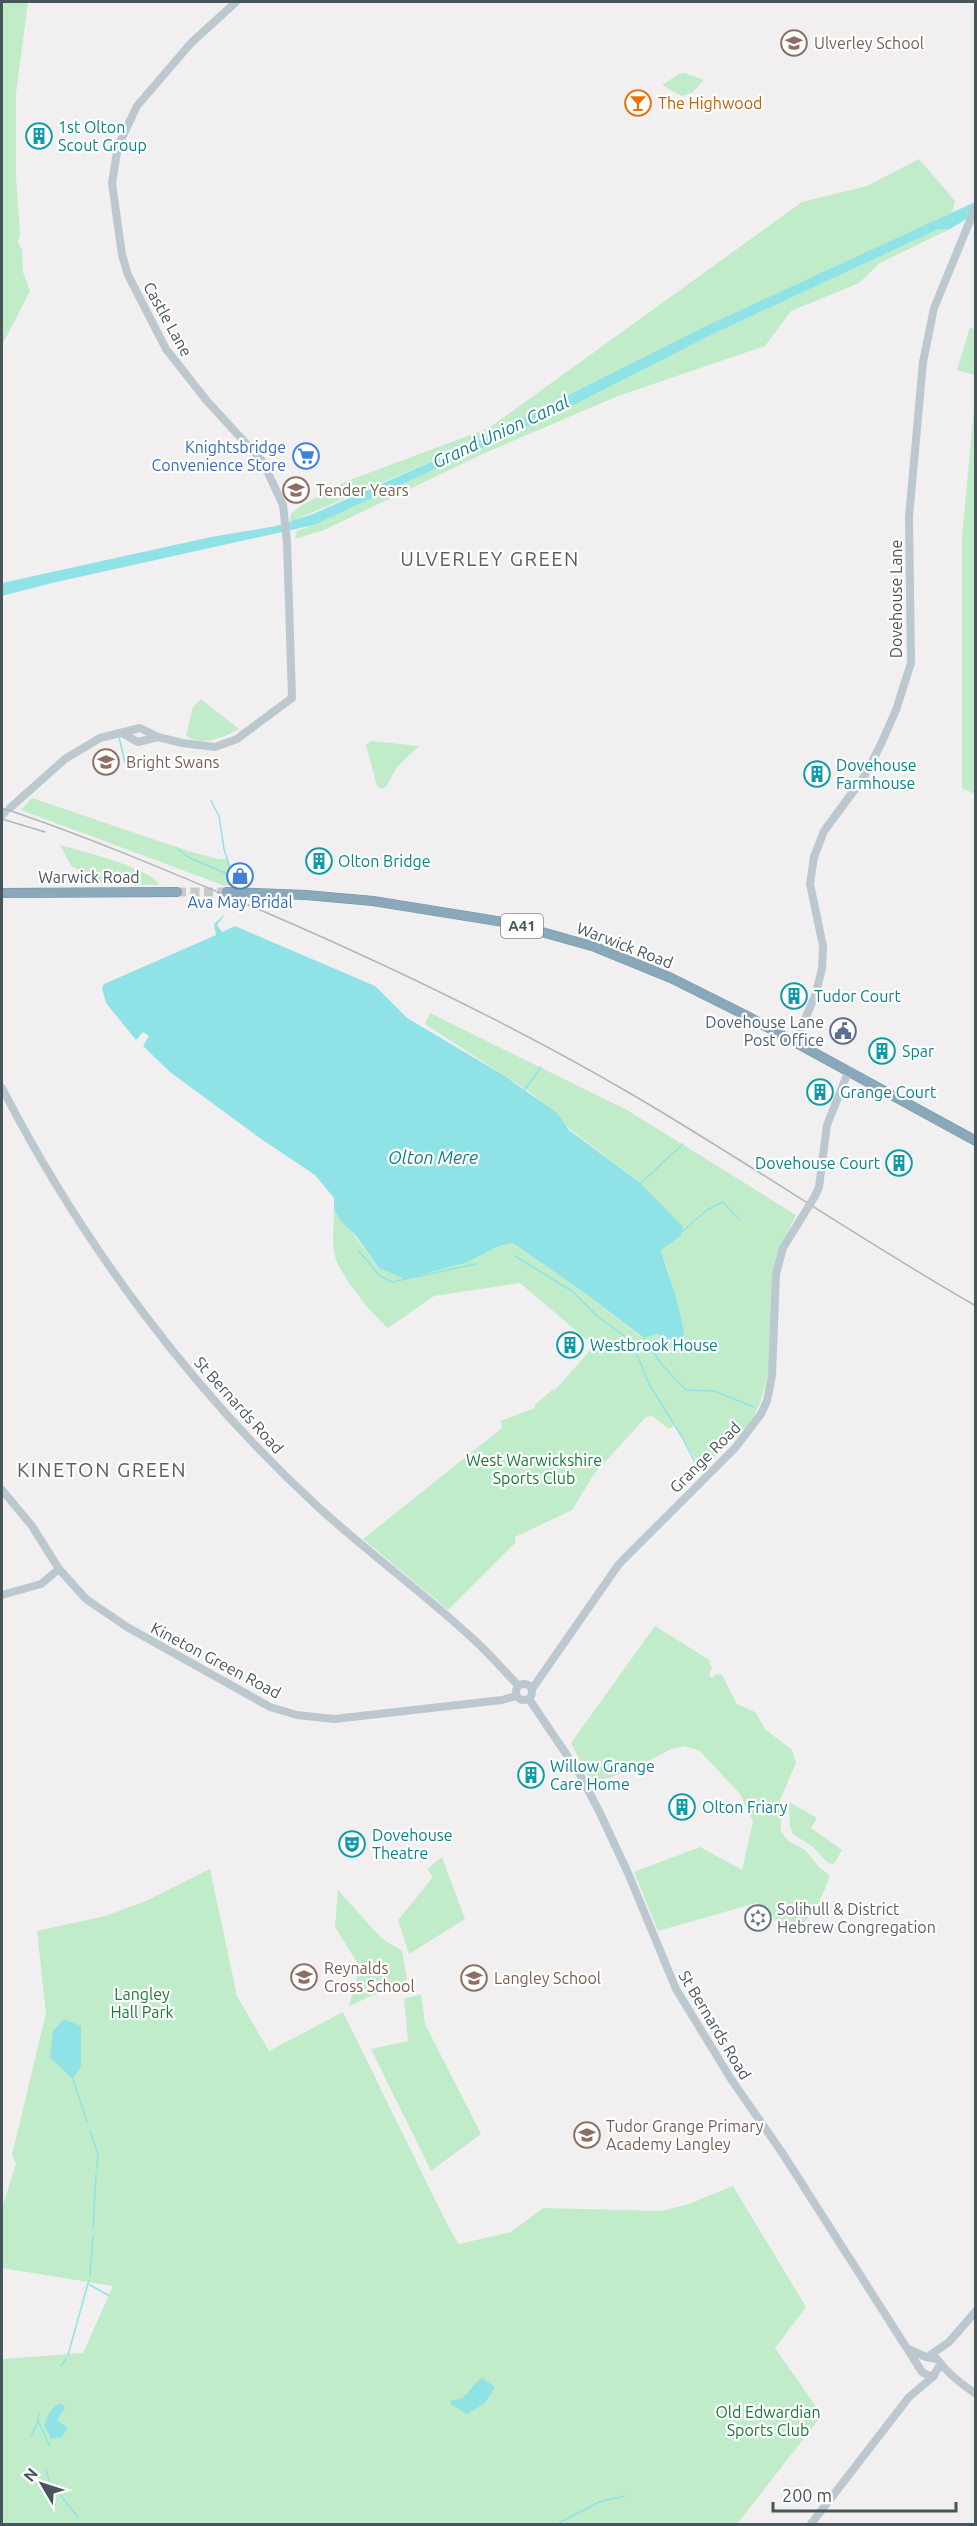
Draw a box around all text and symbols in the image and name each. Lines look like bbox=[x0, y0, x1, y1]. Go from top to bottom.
school or university icon: Ulverley School bbox=[779, 28, 809, 58]
place label: Ulverley School bbox=[814, 34, 924, 52]
bar icon: The Highwood bbox=[623, 88, 653, 118]
place label: The Highwood bbox=[658, 94, 762, 112]
place label: 1st Olton Scout Group bbox=[58, 118, 147, 154]
building icon: 1st Olton Scout Group bbox=[24, 121, 54, 151]
street label: Castle Lane bbox=[140, 279, 196, 359]
water label: Grand Union Canal bbox=[429, 391, 572, 471]
place label: Knightsbridge Convenience Store bbox=[151, 438, 286, 474]
supermarket icon: Knightsbridge Convenience Store bbox=[291, 441, 321, 471]
school or university icon: Tender Years bbox=[281, 475, 311, 505]
place label: Tender Years bbox=[316, 481, 409, 499]
street label: Dovehouse Lane bbox=[887, 540, 905, 658]
district label: ULVERLEY GREEN bbox=[400, 547, 580, 570]
school or university icon: Bright Swans bbox=[91, 747, 121, 777]
place label: Bright Swans bbox=[126, 753, 220, 771]
place label: Dovehouse Farmhouse bbox=[836, 756, 917, 792]
building icon: Dovehouse Farmhouse bbox=[802, 759, 832, 789]
building icon: Olton Bridge bbox=[304, 846, 334, 876]
place label: Olton Bridge bbox=[338, 852, 431, 870]
shop icon: Ava May Bridal bbox=[225, 861, 255, 891]
street label: Warwick Road bbox=[38, 868, 140, 886]
place label: Ava May Bridal bbox=[187, 893, 293, 911]
road number: A41 bbox=[501, 914, 543, 938]
street label: Warwick Road bbox=[574, 918, 676, 972]
building icon: Tudor Court bbox=[779, 981, 809, 1011]
place label: Tudor Court bbox=[814, 987, 901, 1005]
place label: Dovehouse Lane Post Office bbox=[705, 1013, 824, 1049]
public building icon: Dovehouse Lane Post Office bbox=[828, 1016, 858, 1046]
building icon: Spar bbox=[867, 1036, 897, 1066]
place label: Spar bbox=[902, 1042, 934, 1060]
building icon: Grange Court bbox=[805, 1077, 835, 1107]
place label: Grange Court bbox=[840, 1083, 937, 1101]
water label: Olton Mere bbox=[388, 1147, 478, 1167]
building icon: Dovehouse Court bbox=[884, 1148, 914, 1178]
place label: Dovehouse Court bbox=[755, 1154, 881, 1172]
building icon: Westbrook House bbox=[555, 1330, 585, 1360]
place label: Westbrook House bbox=[590, 1336, 718, 1354]
street label: St Bernards Road bbox=[191, 1353, 287, 1457]
street label: Grange Road bbox=[666, 1418, 744, 1496]
park label: West Warwickshire Sports Club bbox=[466, 1451, 602, 1487]
district label: KINETON GREEN bbox=[17, 1458, 187, 1481]
street label: Kineton Green Road bbox=[148, 1618, 284, 1702]
place label: Willow Grange Care Home bbox=[550, 1757, 655, 1793]
building icon: Willow Grange Care Home bbox=[516, 1760, 546, 1790]
building icon: Olton Friary bbox=[667, 1792, 697, 1822]
place label: Olton Friary bbox=[702, 1798, 788, 1816]
place label: Dovehouse Theatre bbox=[372, 1826, 453, 1862]
theatre icon: Dovehouse Theatre bbox=[337, 1829, 367, 1859]
place label: Solihull & District Hebrew Congregation bbox=[777, 1900, 936, 1936]
synagogue icon: Solihull & District Hebrew Congregation bbox=[743, 1903, 773, 1933]
place label: Reynalds Cross School bbox=[324, 1959, 415, 1995]
school or university icon: Reynalds Cross School bbox=[289, 1962, 319, 1992]
school or university icon: Langley School bbox=[459, 1963, 489, 1993]
street label: St Bernards Road bbox=[675, 1967, 755, 2083]
place label: Langley School bbox=[494, 1969, 601, 1987]
park label: Langley Hall Park bbox=[110, 1985, 174, 2021]
place label: Tudor Grange Primary Academy Langley bbox=[606, 2117, 764, 2153]
school or university icon: Tudor Grange Primary Academy Langley bbox=[572, 2120, 602, 2150]
park label: Old Edwardian Sports Club bbox=[715, 2403, 821, 2439]
north arrow bbox=[12, 2454, 72, 2514]
text: N bbox=[20, 2464, 41, 2485]
scale bar bbox=[773, 2475, 956, 2513]
text: 200 m bbox=[782, 2485, 832, 2505]

